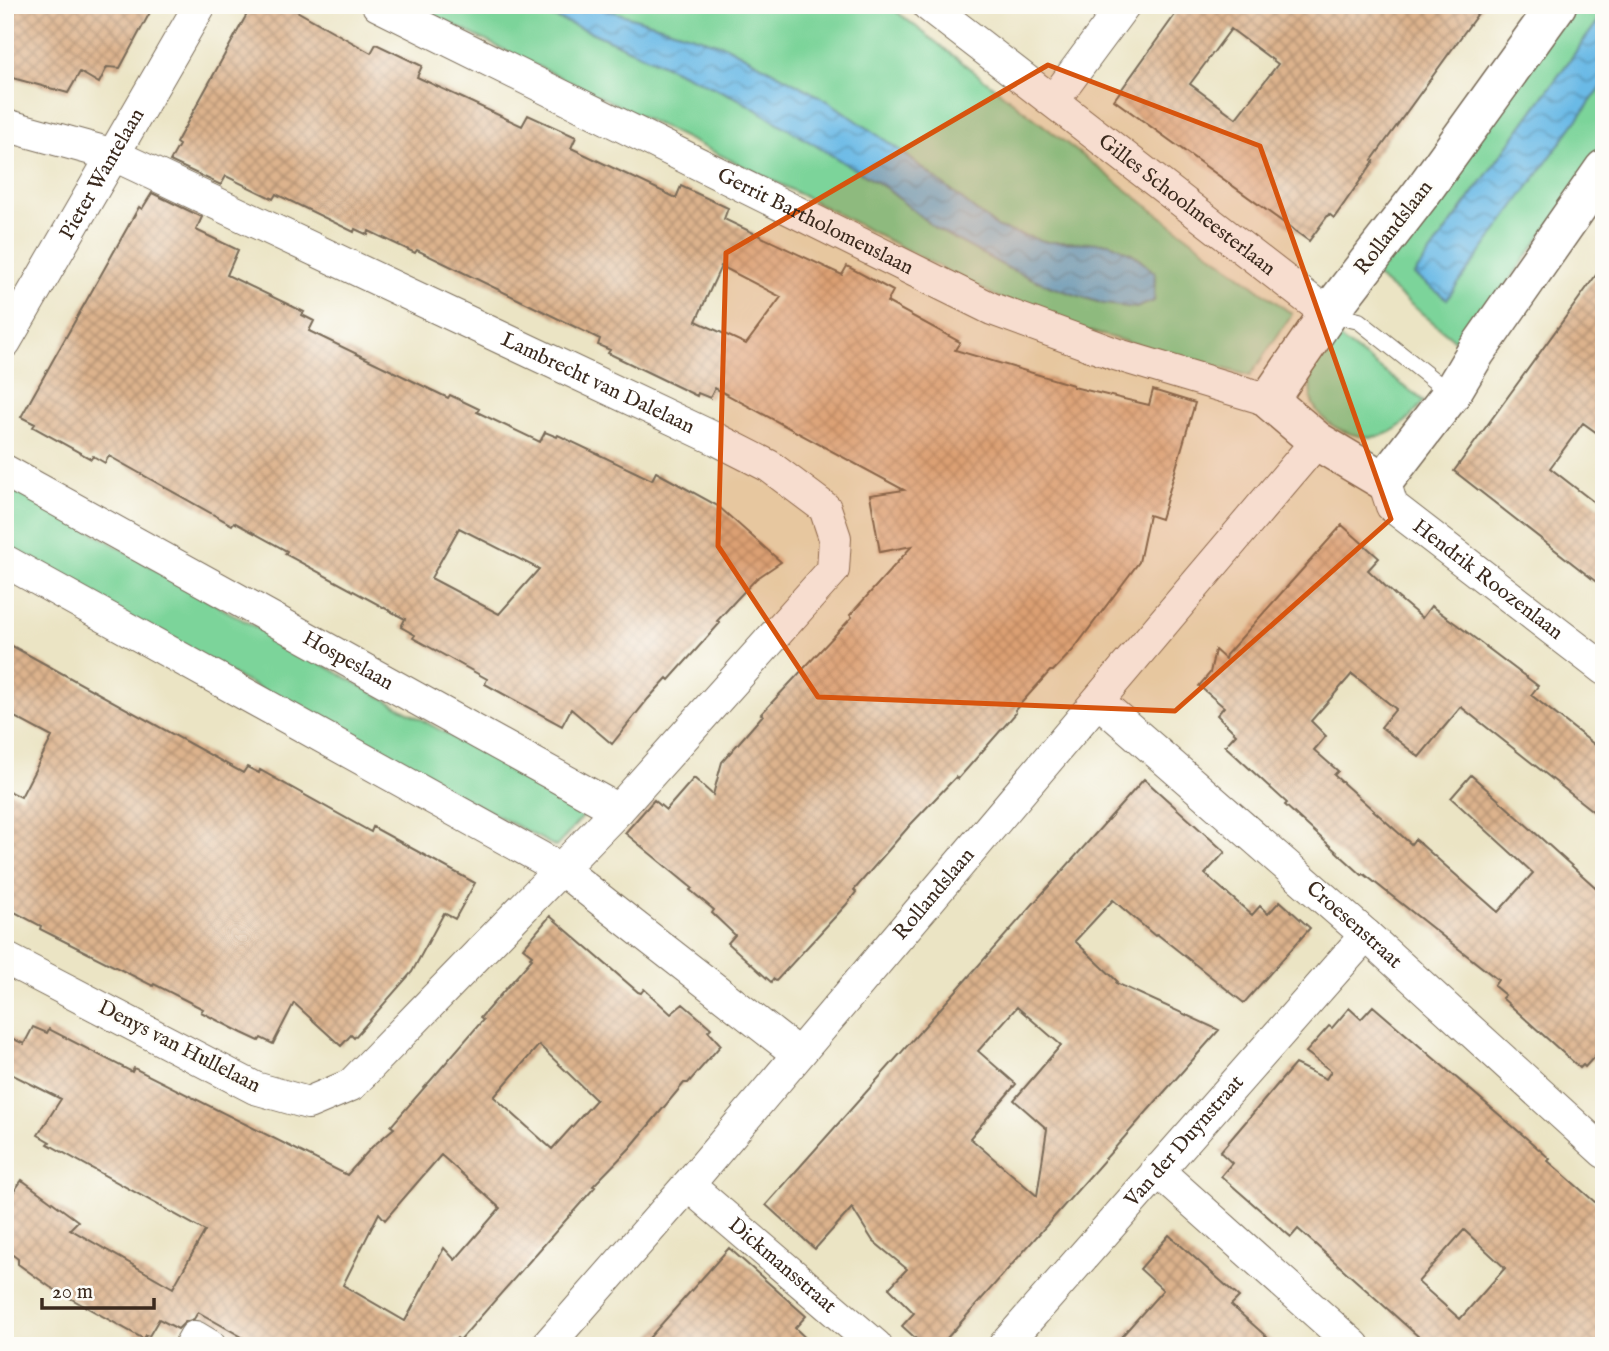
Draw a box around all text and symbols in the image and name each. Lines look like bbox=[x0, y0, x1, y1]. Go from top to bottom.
street label: Pieter Wantelaan bbox=[54, 104, 151, 245]
street label: Gilles Schoolmeesterlaan bbox=[1093, 128, 1281, 282]
street label: Gerrit Bartholomeuslaan bbox=[713, 162, 918, 281]
street label: Rollandslaan bbox=[1349, 175, 1439, 281]
street label: Lambrecht van Dalelaan bbox=[497, 326, 699, 441]
street label: Hendrik Roozenlaan bbox=[1407, 513, 1569, 646]
street label: Hospeslaan bbox=[298, 625, 398, 697]
street label: Rollandslaan bbox=[887, 842, 981, 946]
street label: Croesenstraat bbox=[1300, 875, 1408, 975]
street label: Denys van Hullelaan bbox=[93, 994, 265, 1100]
street label: Van der Duynstraat bbox=[1118, 1069, 1250, 1214]
street label: Dickmansstraat bbox=[722, 1212, 842, 1320]
scale bar bbox=[42, 1267, 154, 1311]
text: 20 m bbox=[52, 1279, 93, 1306]

